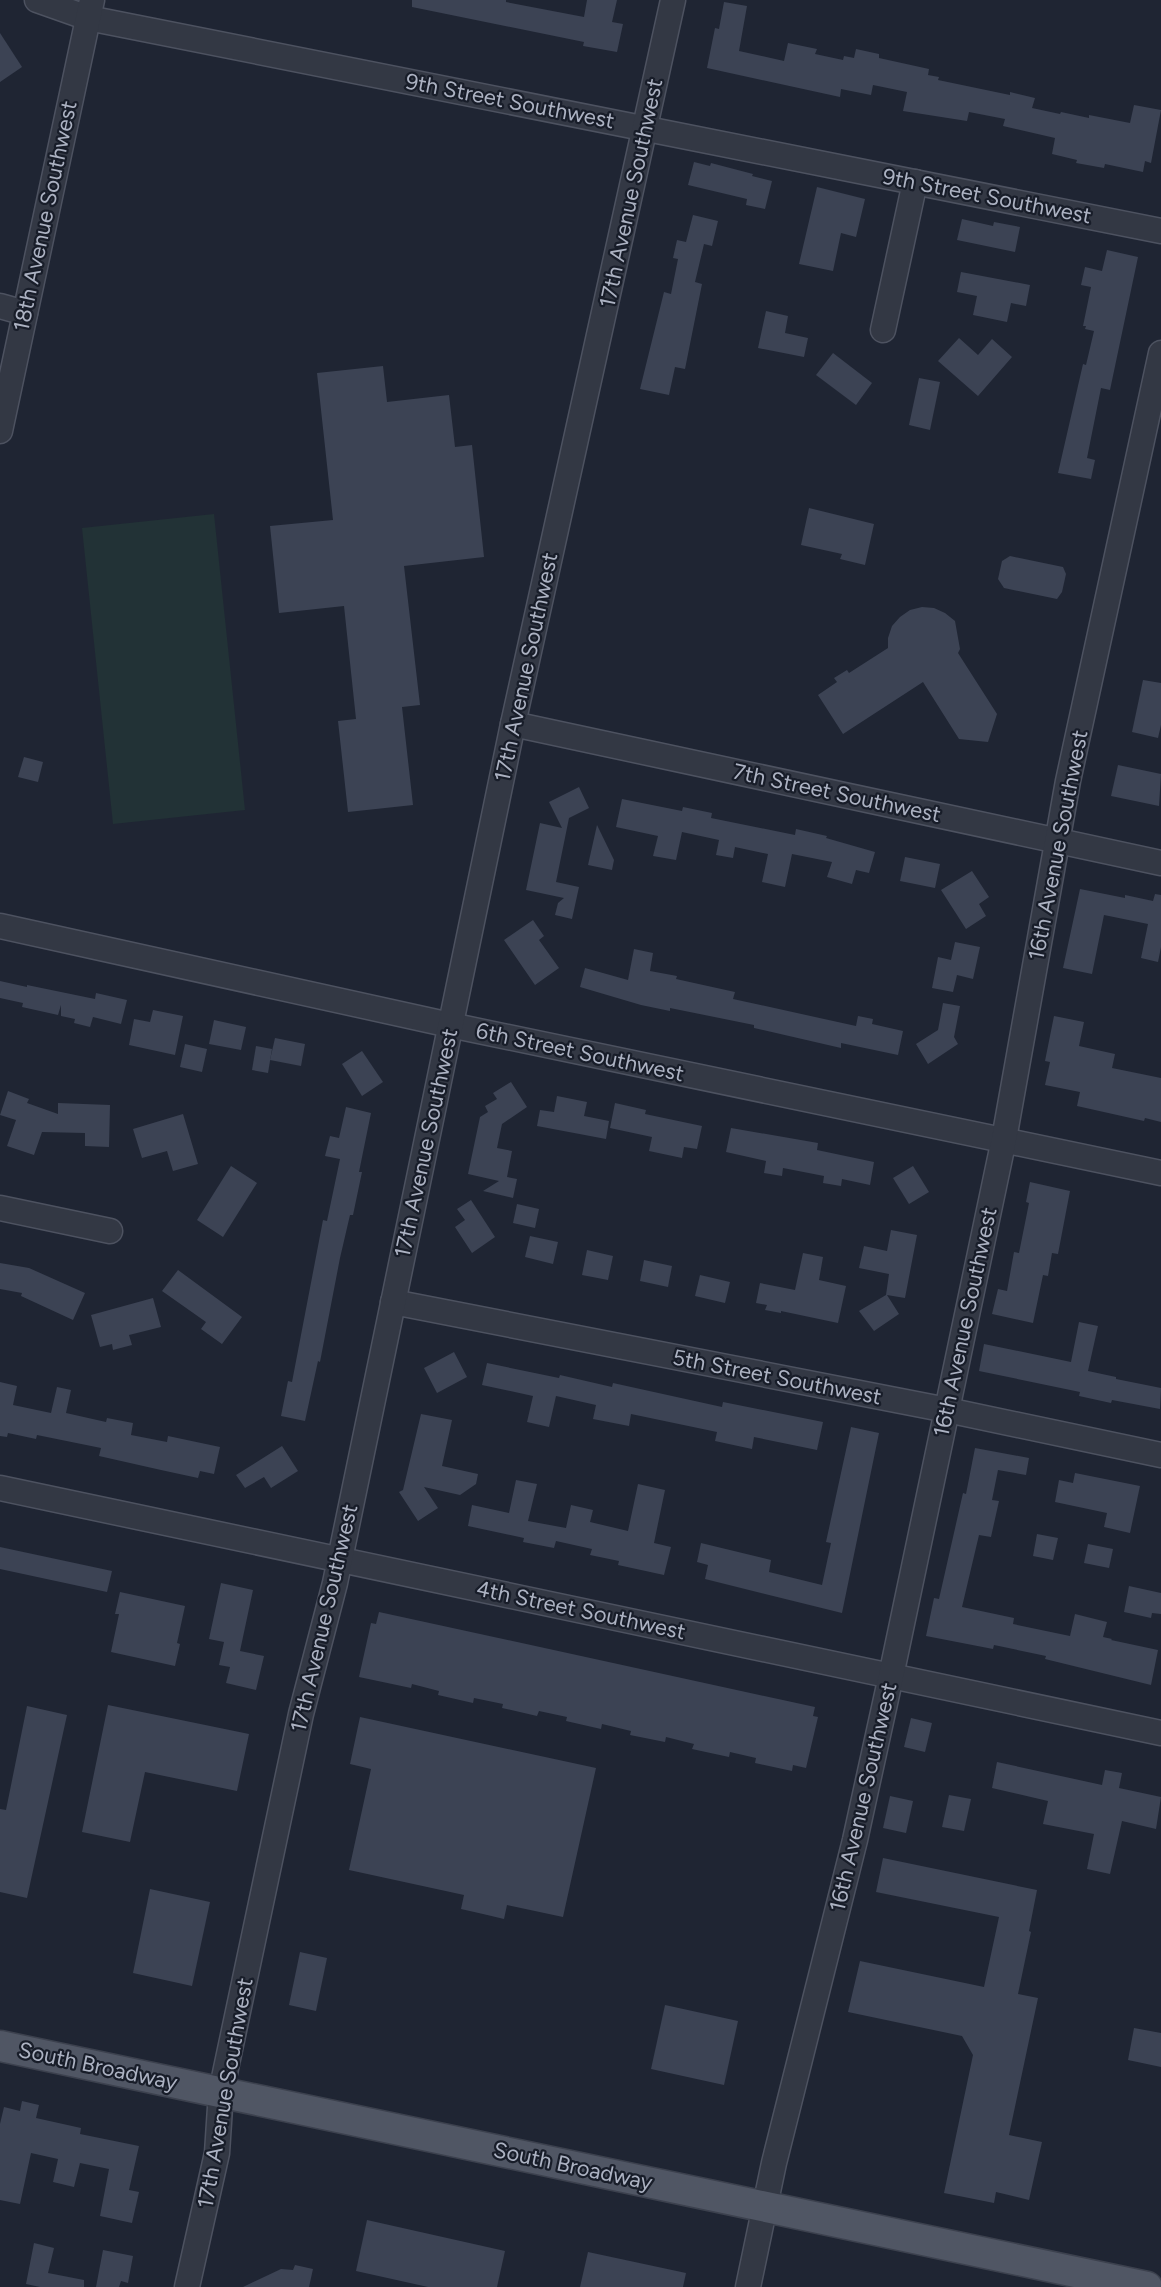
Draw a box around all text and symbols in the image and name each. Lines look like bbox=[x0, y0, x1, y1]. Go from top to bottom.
street label: 9th Street Southwest bbox=[403, 68, 617, 134]
street label: 17th Avenue Southwest bbox=[594, 76, 668, 310]
street label: 18th Avenue Southwest bbox=[7, 98, 83, 334]
street label: 9th Street Southwest bbox=[880, 163, 1094, 229]
street label: 17th Avenue Southwest bbox=[489, 550, 563, 784]
street label: 16th Avenue Southwest bbox=[1022, 728, 1094, 962]
street label: 7th Street Southwest bbox=[731, 758, 943, 828]
street label: 6th Street Southwest bbox=[473, 1017, 687, 1087]
street label: 17th Avenue Southwest bbox=[389, 1026, 463, 1260]
street label: 16th Avenue Southwest bbox=[927, 1205, 1003, 1439]
street label: 5th Street Southwest bbox=[670, 1343, 884, 1411]
street label: 17th Avenue Southwest bbox=[285, 1501, 363, 1735]
street label: 4th Street Southwest bbox=[474, 1575, 688, 1645]
street label: 16th Avenue Southwest bbox=[824, 1680, 902, 1914]
street label: 17th Avenue Southwest bbox=[191, 1976, 259, 2210]
street label: South Broadway bbox=[16, 2036, 180, 2096]
street label: South Broadway bbox=[491, 2136, 655, 2196]

